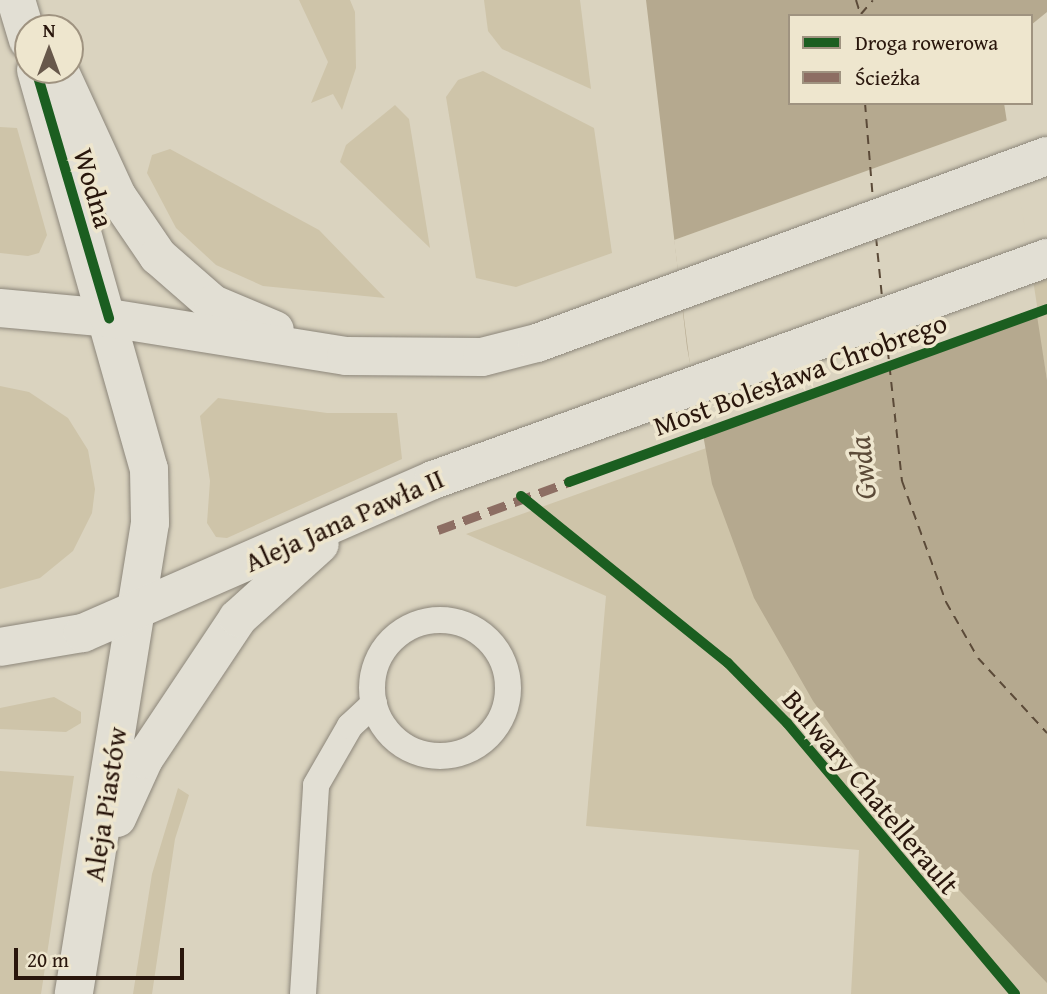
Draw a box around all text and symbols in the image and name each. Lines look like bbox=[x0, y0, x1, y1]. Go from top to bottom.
north arrow bbox=[14, 14, 84, 84]
legend bbox=[788, 14, 1033, 105]
text: N bbox=[43, 16, 55, 44]
text: Droga rowerowa bbox=[855, 27, 998, 58]
text: Ścieżka bbox=[855, 62, 920, 93]
street label: Wodna bbox=[67, 144, 121, 232]
street label: Most Bolesława Chrobrego bbox=[649, 305, 951, 443]
water label: Gwda bbox=[841, 435, 883, 501]
street label: Aleja Jana Pawła II bbox=[239, 461, 449, 579]
street label: Bulwary Chatellerault bbox=[776, 683, 966, 901]
street label: Aleja Piastów bbox=[76, 724, 134, 884]
scale bar bbox=[18, 934, 187, 978]
text: 20 m bbox=[27, 944, 69, 975]

